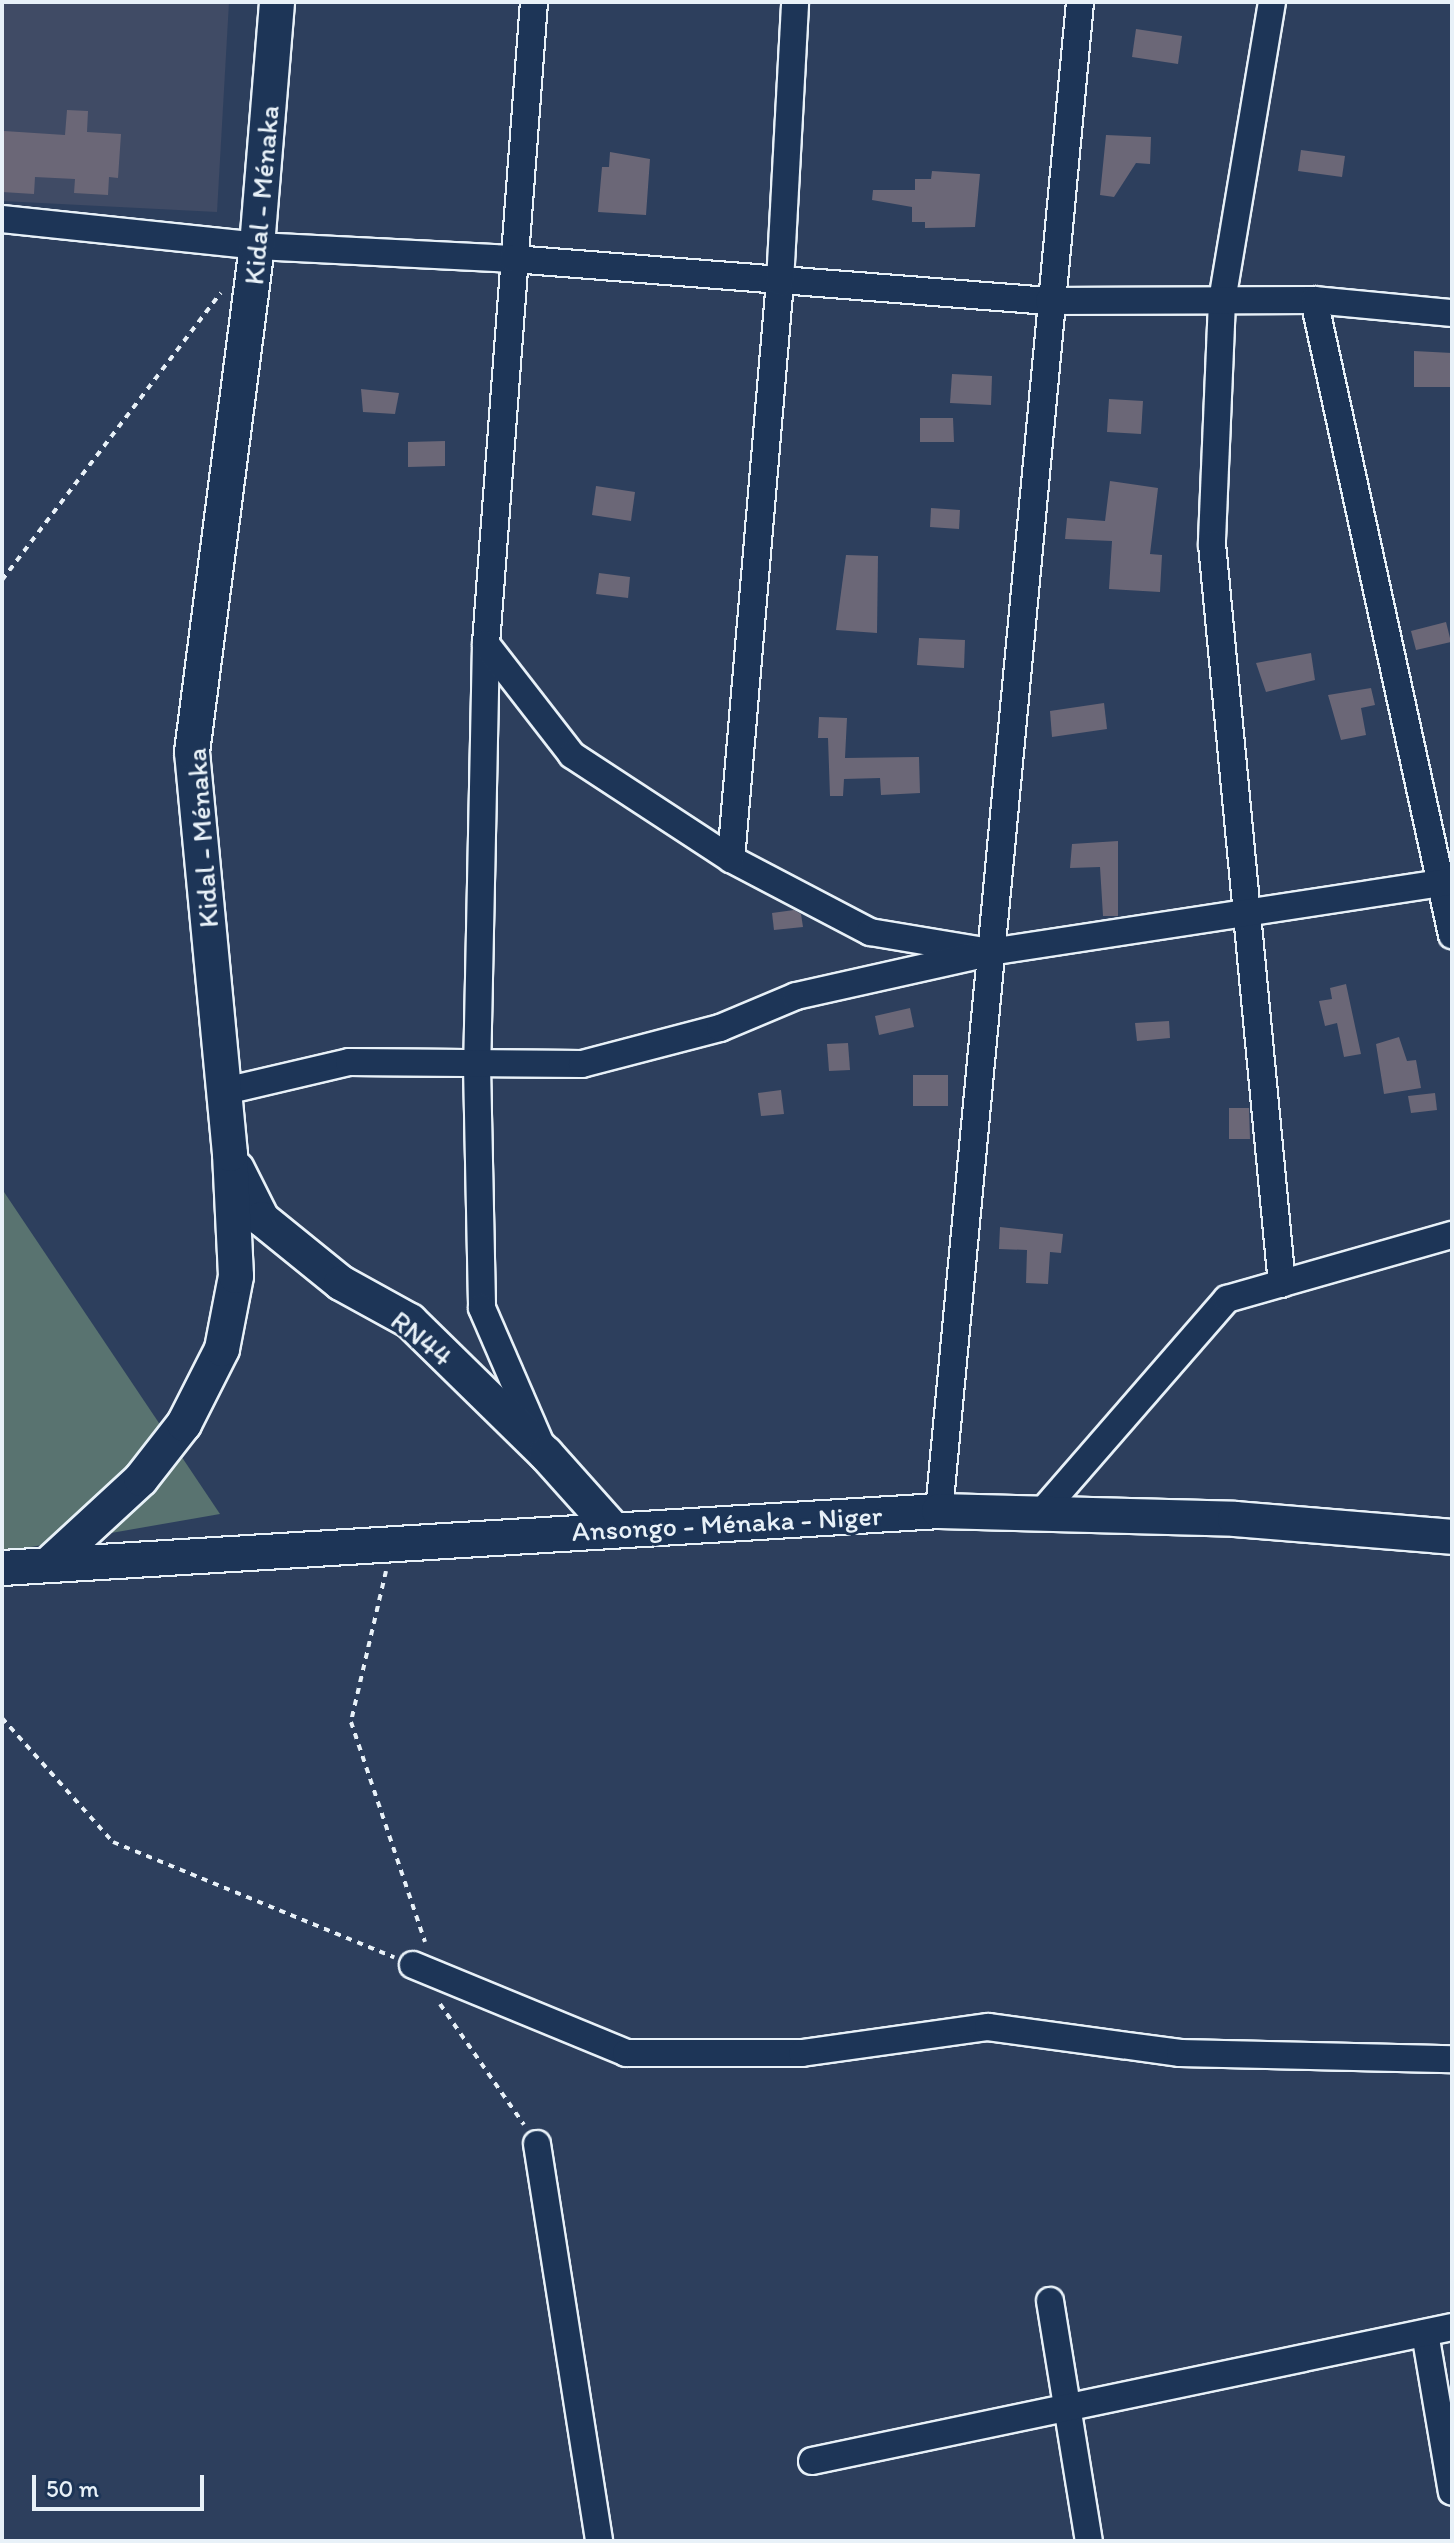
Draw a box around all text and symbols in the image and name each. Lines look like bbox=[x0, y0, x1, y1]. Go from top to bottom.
street label: Kidal - Ménaka bbox=[236, 104, 286, 286]
street label: Kidal - Ménaka bbox=[179, 747, 225, 929]
street label: RN44 bbox=[384, 1303, 460, 1373]
street label: Ansongo - Ménaka - Niger bbox=[571, 1498, 883, 1548]
scale bar bbox=[36, 2459, 208, 2509]
text: 50 m bbox=[46, 2474, 99, 2503]

